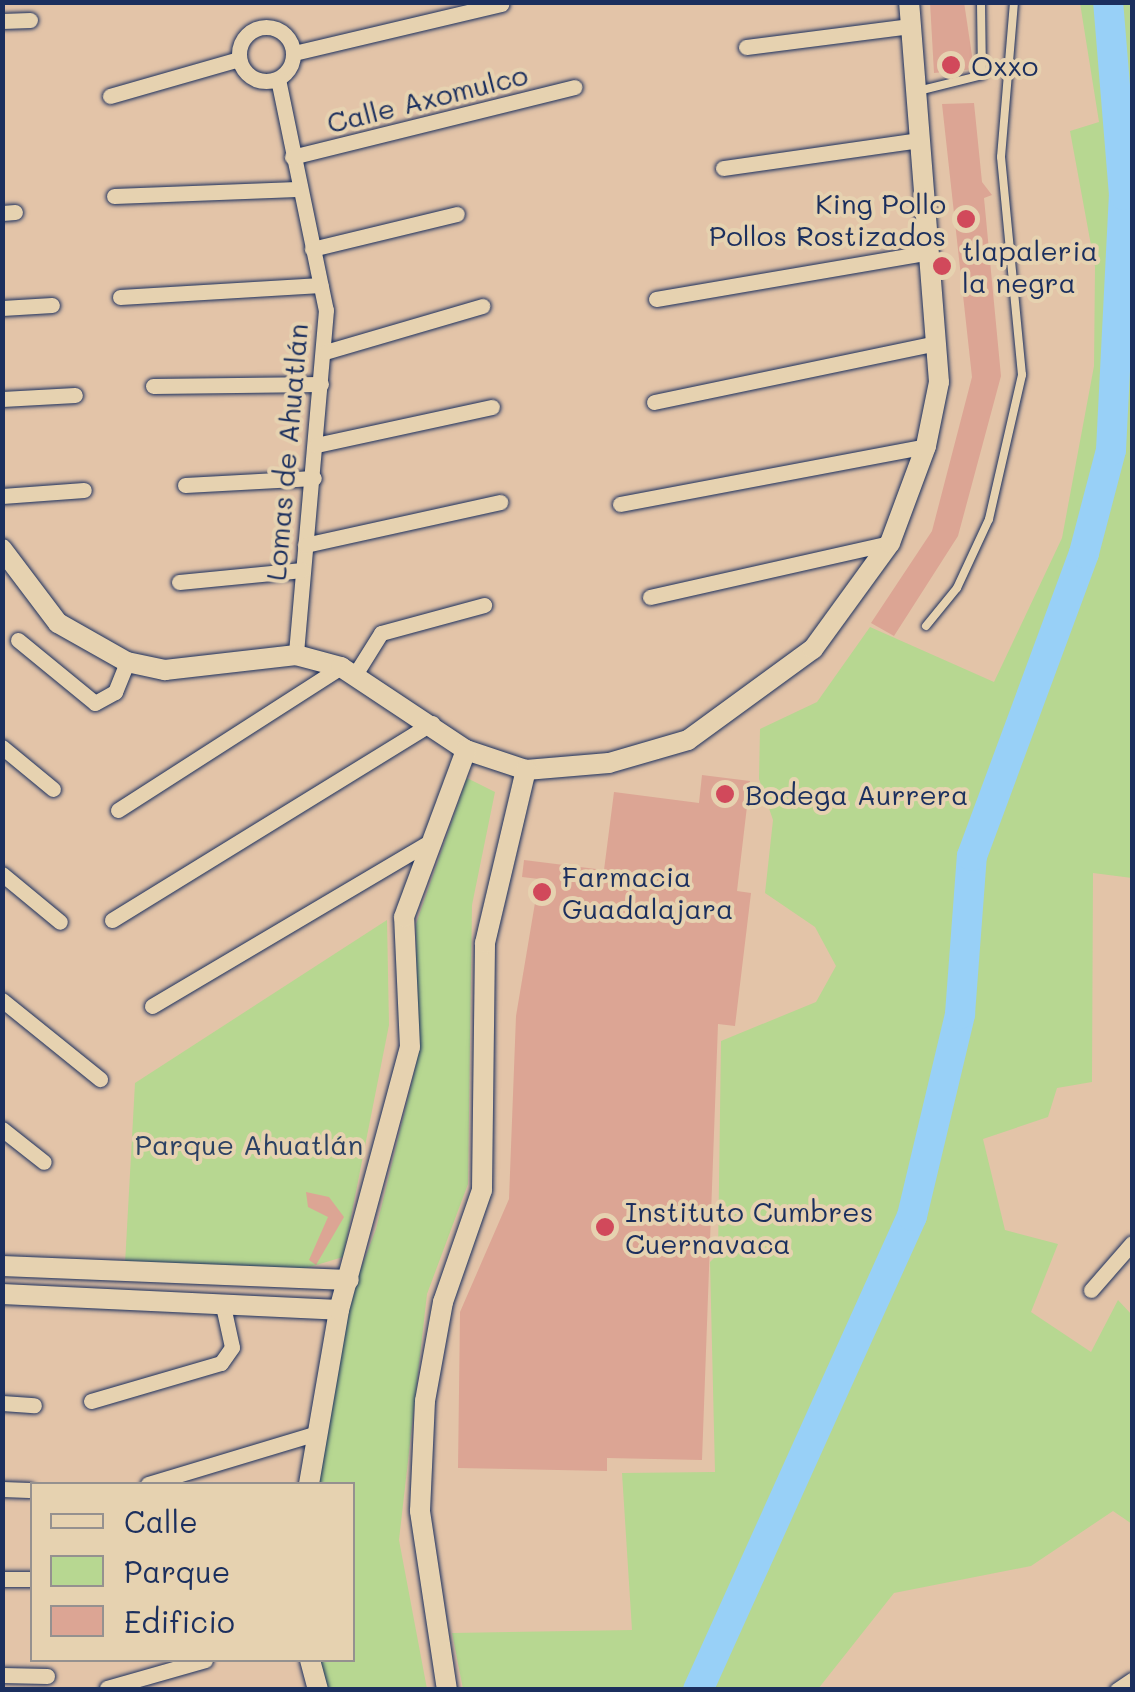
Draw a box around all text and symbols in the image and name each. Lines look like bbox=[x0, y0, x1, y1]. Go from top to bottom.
place label: Oxxo bbox=[971, 48, 1038, 82]
marker: Oxxo bbox=[940, 54, 962, 76]
street label: Calle Axomulco bbox=[323, 57, 531, 139]
place label: King Pollo Pollos Rostizados bbox=[709, 186, 946, 252]
marker: King Pollo Pollos Rostizados bbox=[955, 208, 977, 230]
place label: tlapaleria la negra bbox=[962, 233, 1098, 299]
marker: tlapaleria la negra bbox=[931, 255, 953, 277]
street label: Lomas de Ahuatlán bbox=[258, 322, 314, 582]
place label: Bodega Aurrera bbox=[745, 777, 968, 811]
marker: Bodega Aurrera bbox=[714, 783, 736, 805]
place label: Farmacia Guadalajara bbox=[562, 859, 734, 925]
marker: Farmacia Guadalajara bbox=[531, 881, 553, 903]
park label: Parque Ahuatlán bbox=[135, 1127, 363, 1161]
place label: Instituto Cumbres Cuernavaca bbox=[625, 1194, 873, 1260]
marker: Instituto Cumbres Cuernavaca bbox=[594, 1216, 616, 1238]
legend bbox=[30, 1482, 355, 1662]
text: Calle bbox=[124, 1501, 198, 1541]
text: Parque bbox=[124, 1551, 230, 1591]
text: Edificio bbox=[124, 1601, 235, 1641]

